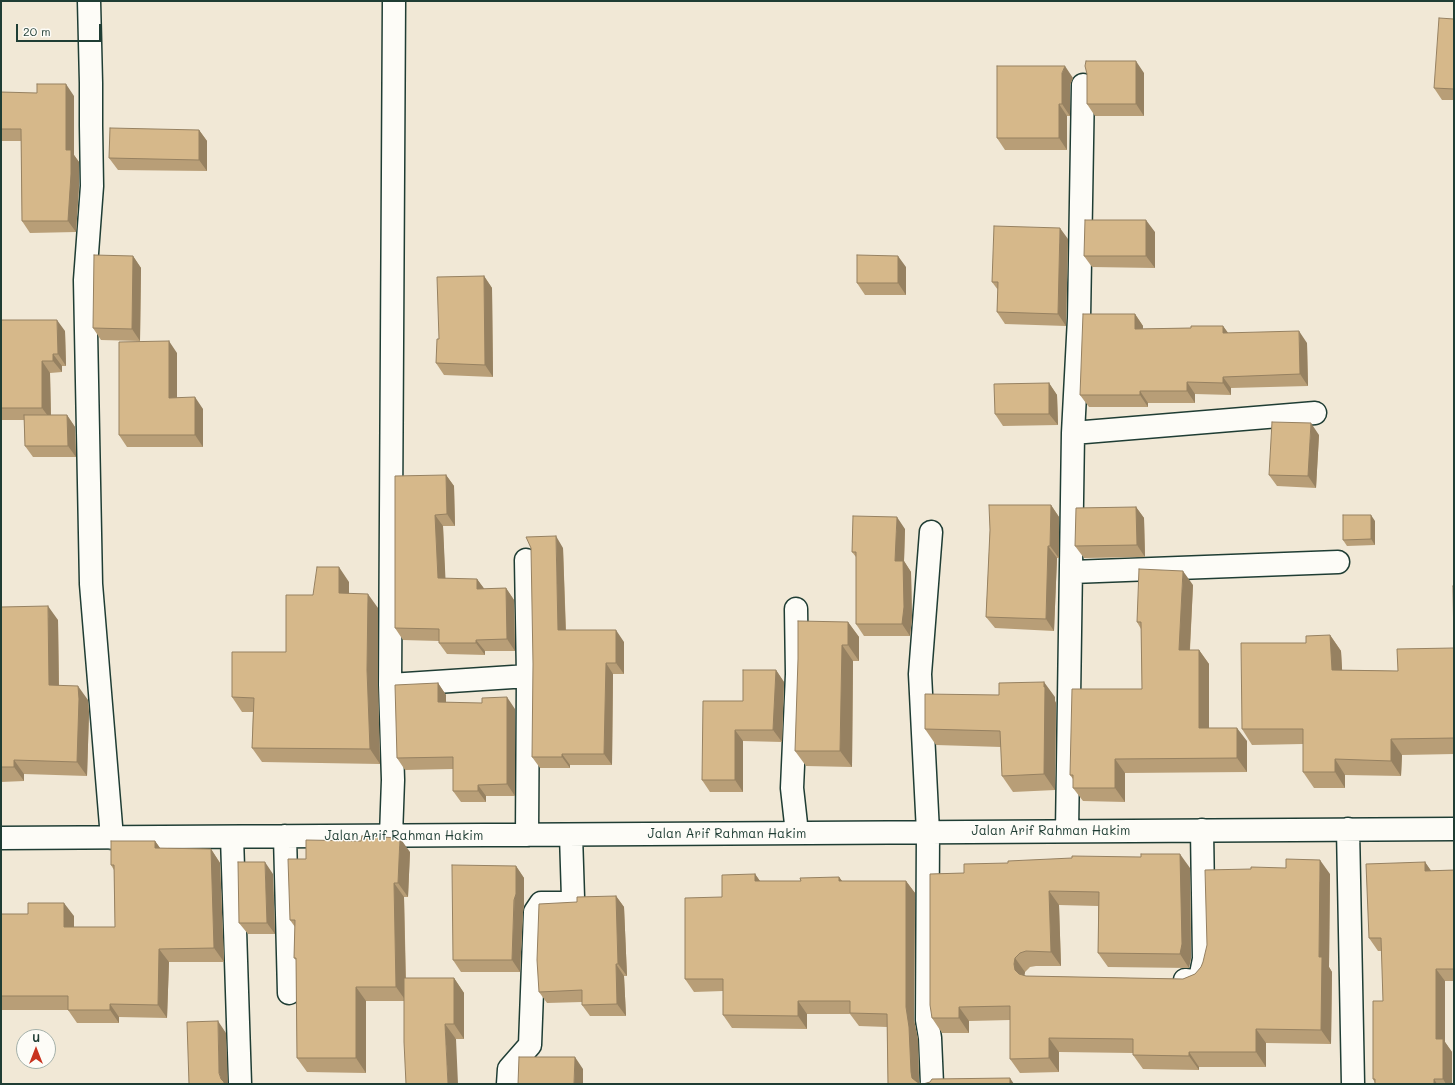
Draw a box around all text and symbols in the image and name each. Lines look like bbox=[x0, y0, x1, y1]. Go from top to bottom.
scale bar bbox=[18, 16, 103, 42]
text: 20 m bbox=[23, 23, 51, 39]
street label: Jalan Arif Rahman Hakim bbox=[972, 823, 1130, 839]
street label: Jalan Arif Rahman Hakim bbox=[648, 826, 806, 842]
street label: Jalan Arif Rahman Hakim bbox=[325, 828, 483, 844]
north arrow bbox=[16, 1029, 56, 1069]
text: U bbox=[32, 1030, 40, 1045]

